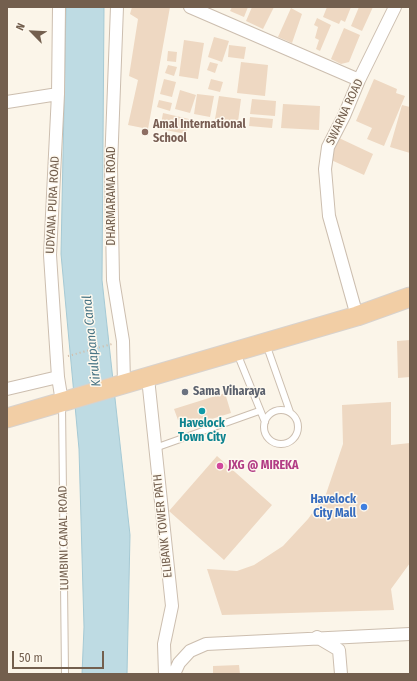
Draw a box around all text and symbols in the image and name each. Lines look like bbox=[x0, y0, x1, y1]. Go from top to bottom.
north arrow bbox=[12, 12, 52, 52]
text: N bbox=[13, 21, 28, 33]
street label: SWARNA ROAD bbox=[323, 77, 367, 147]
place label: Amal International School bbox=[153, 118, 246, 146]
marker: Amal International School bbox=[140, 127, 150, 137]
street label: DHARMARAMA ROAD bbox=[105, 146, 119, 246]
street label: UDYANA PURA ROAD bbox=[43, 156, 63, 254]
water label: Kirulapana Canal bbox=[79, 295, 105, 387]
place label: Sama Viharaya bbox=[193, 385, 266, 399]
marker: Sama Viharaya bbox=[180, 387, 190, 397]
marker: Havelock Town City bbox=[197, 406, 207, 416]
place label: Havelock Town City bbox=[178, 417, 226, 445]
place label: JXG @ MIREKA bbox=[228, 459, 299, 473]
marker: JXG @ MIREKA bbox=[215, 461, 225, 471]
street label: ELIBANK TOWER PATH bbox=[150, 473, 176, 579]
street label: LUMBINI CANAL ROAD bbox=[56, 485, 72, 591]
place label: Havelock City Mall bbox=[310, 493, 356, 521]
marker: Havelock City Mall bbox=[359, 502, 369, 512]
scale bar bbox=[14, 643, 106, 669]
text: 50 m bbox=[19, 651, 43, 665]

